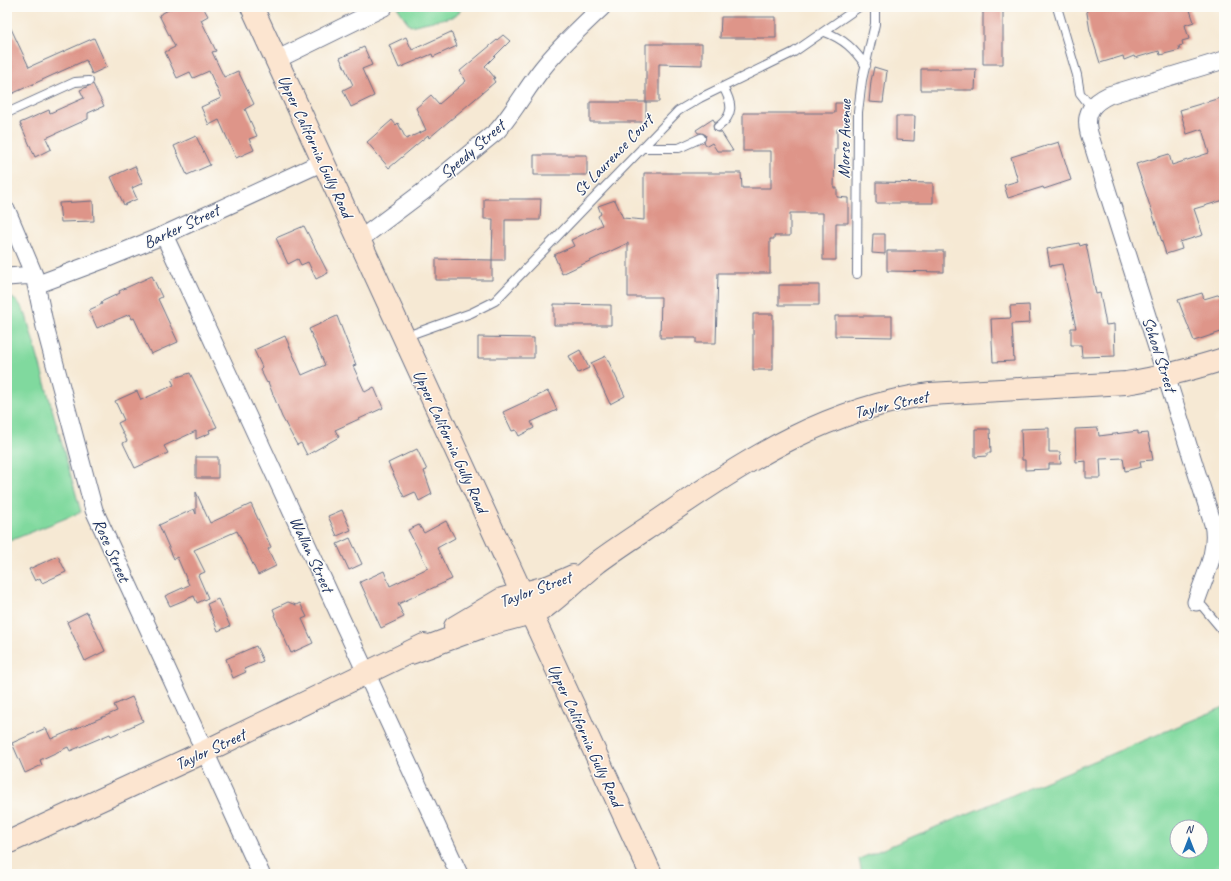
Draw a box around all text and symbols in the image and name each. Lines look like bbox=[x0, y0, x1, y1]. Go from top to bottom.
street label: Upper California Gully Road bbox=[273, 71, 359, 224]
street label: Morse Avenue bbox=[833, 98, 856, 179]
street label: St Laurence Court bbox=[569, 108, 659, 201]
street label: Speedy Street bbox=[435, 114, 511, 183]
street label: Barker Street bbox=[140, 199, 225, 253]
street label: School Street bbox=[1138, 314, 1182, 397]
street label: Upper California Gully Road bbox=[408, 366, 494, 519]
street label: Taylor Street bbox=[852, 385, 932, 423]
street label: Wallan Street bbox=[285, 513, 339, 598]
street label: Rose Street bbox=[88, 515, 136, 587]
street label: Taylor Street bbox=[496, 566, 576, 612]
street label: Upper California Gully Road bbox=[543, 660, 629, 813]
street label: Taylor Street bbox=[172, 723, 251, 775]
north arrow bbox=[1169, 819, 1209, 859]
text: N bbox=[1186, 822, 1195, 836]

